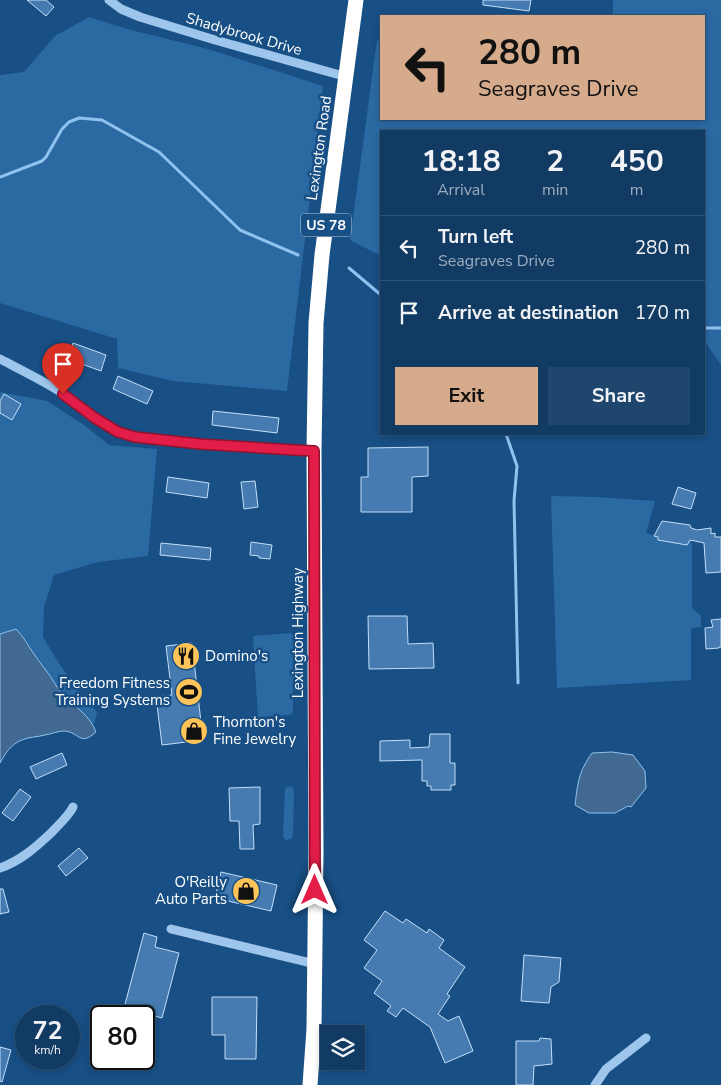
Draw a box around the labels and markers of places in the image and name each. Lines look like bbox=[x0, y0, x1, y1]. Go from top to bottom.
pin bbox=[42, 343, 84, 394]
restaurant icon: Domino's bbox=[171, 641, 201, 671]
place label: Domino's bbox=[205, 646, 268, 666]
place label: Freedom Fitness Training Systems bbox=[55, 673, 170, 710]
sports icon: Freedom Fitness Training Systems bbox=[174, 677, 204, 707]
place label: Thornton's Fine Jewelry bbox=[213, 712, 297, 749]
shop icon: Thornton's Fine Jewelry bbox=[179, 716, 209, 746]
place label: O'Reilly Auto Parts bbox=[155, 872, 227, 909]
shop icon: O'Reilly Auto Parts bbox=[231, 876, 261, 906]

